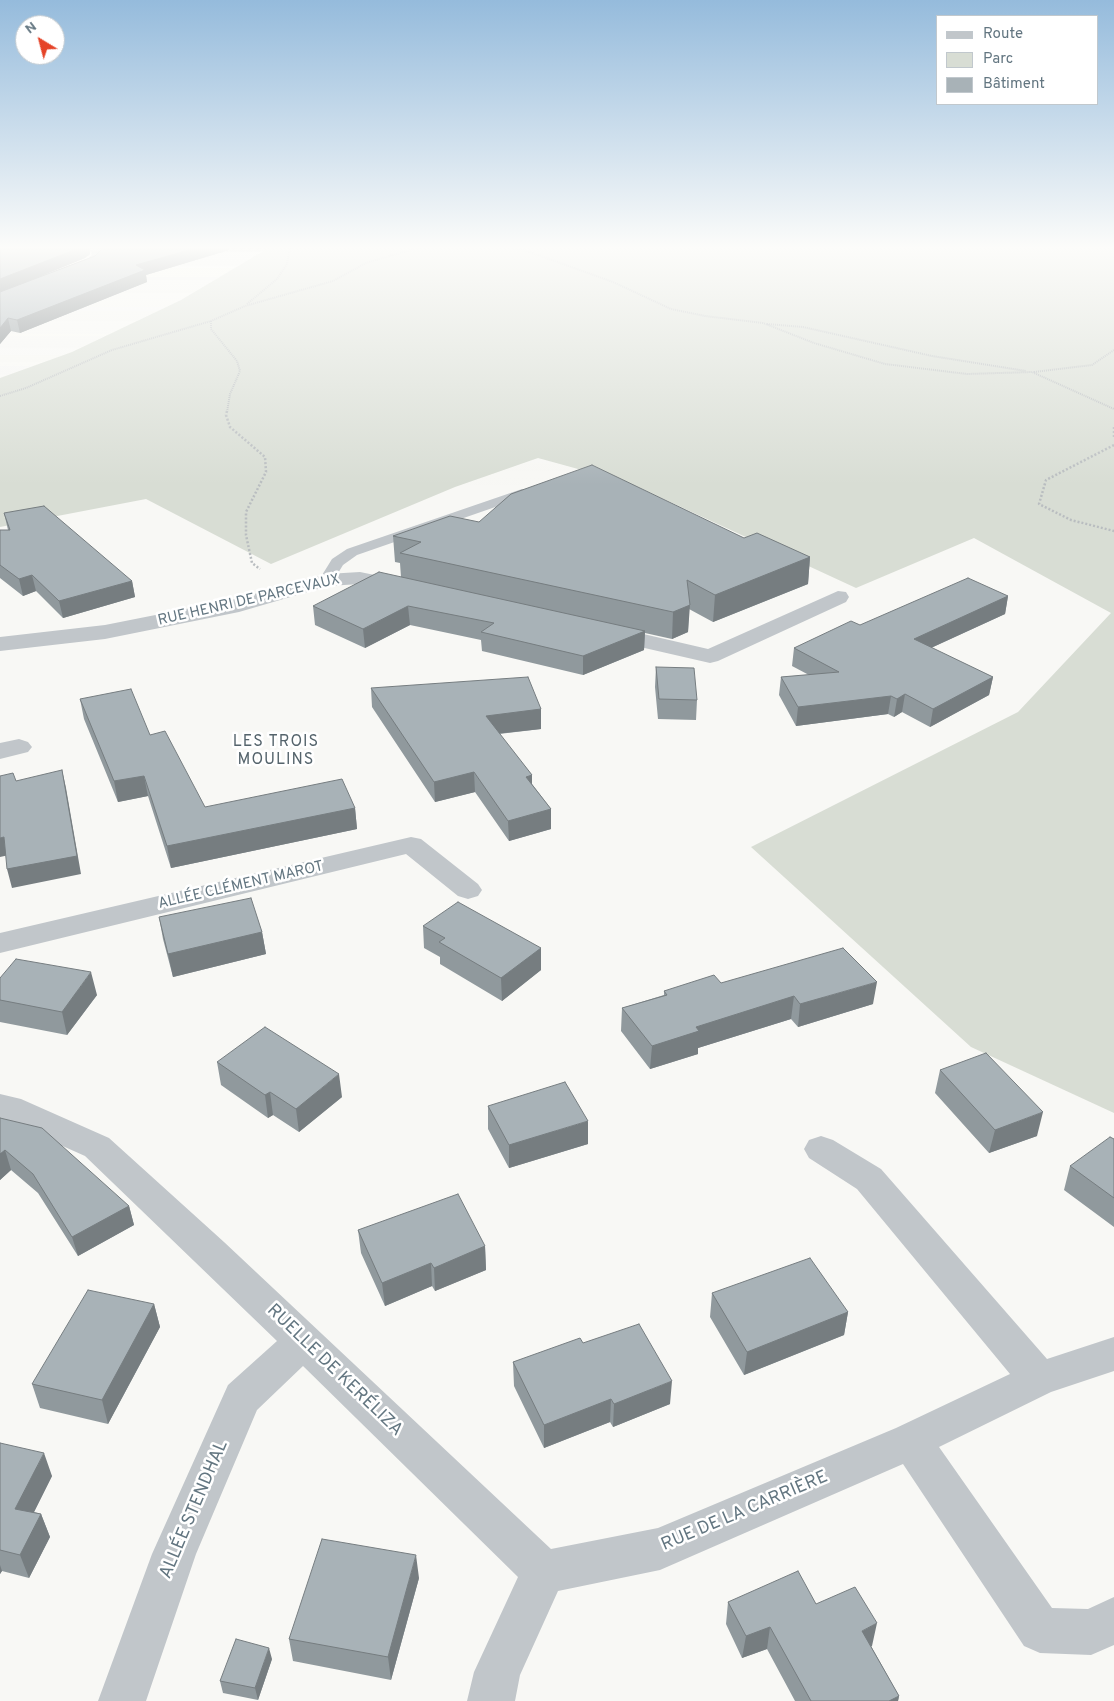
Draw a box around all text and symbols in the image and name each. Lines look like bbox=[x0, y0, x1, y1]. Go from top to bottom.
north arrow bbox=[15, 15, 65, 65]
legend bbox=[936, 15, 1099, 105]
text: N bbox=[22, 19, 40, 38]
text: Route bbox=[983, 25, 1023, 44]
text: Parc bbox=[983, 50, 1013, 69]
text: Bâtiment bbox=[983, 75, 1045, 94]
street label: RUE HENRI DE PARCEVAUX bbox=[156, 571, 342, 631]
district label: LES TROIS MOULINS bbox=[232, 733, 320, 771]
street label: ALLÉE CLÉMENT MAROT bbox=[157, 858, 325, 914]
street label: RUELLE DE KERÉLIZA bbox=[261, 1300, 407, 1442]
street label: ALLÉE STENDHAL bbox=[156, 1438, 234, 1582]
street label: RUE DE LA CARRIÈRE bbox=[658, 1467, 832, 1557]

